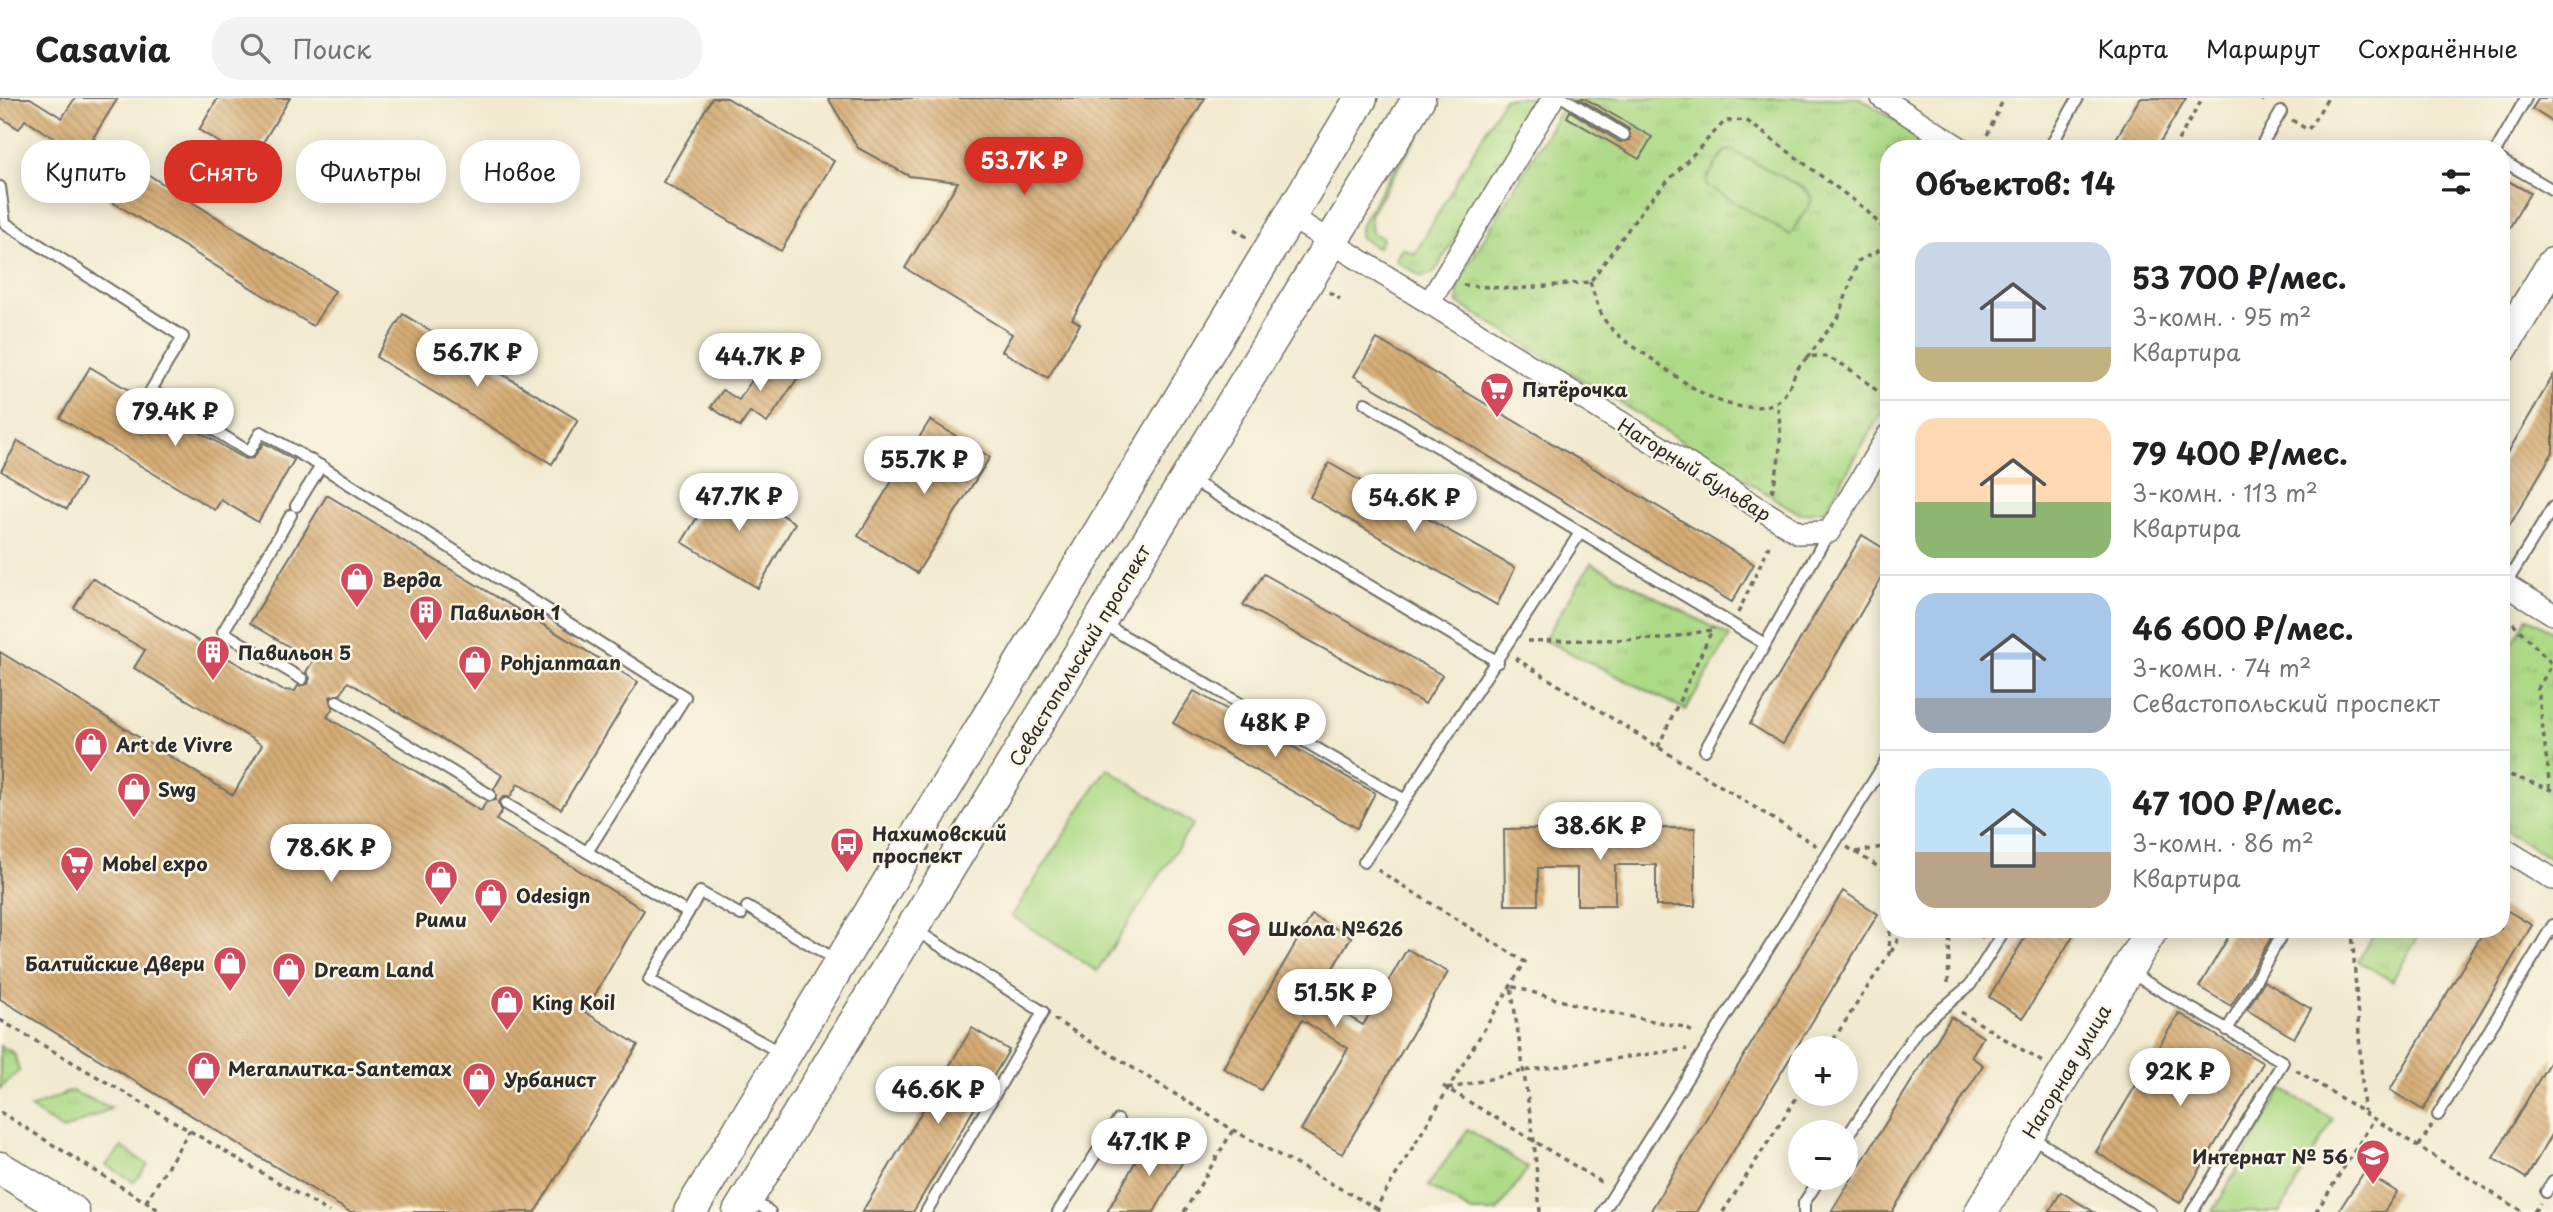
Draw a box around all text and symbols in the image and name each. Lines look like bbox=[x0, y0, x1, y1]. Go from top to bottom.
search box bbox=[212, 17, 702, 80]
text: Casavia bbox=[35, 23, 170, 73]
icon: search bbox=[236, 29, 274, 67]
text: Поиск bbox=[292, 29, 371, 68]
text: Карта bbox=[2097, 30, 2168, 66]
text: Маршрут bbox=[2206, 30, 2320, 66]
text: Сохранённые bbox=[2358, 30, 2518, 66]
pin: 53.7K ₽ bbox=[959, 138, 1089, 197]
chip: Купить bbox=[21, 140, 150, 203]
chip: Снять bbox=[164, 140, 282, 203]
chip: Фильтры bbox=[296, 140, 446, 203]
chip: Новое bbox=[460, 140, 580, 203]
text: 53.7K ₽ bbox=[980, 142, 1068, 177]
text: Объектов: 14 bbox=[1915, 160, 2115, 205]
icon: filters bbox=[2437, 163, 2475, 201]
text: 53 700 ₽/мес. bbox=[2132, 254, 2347, 299]
icon: home bbox=[1971, 270, 2055, 354]
text: 3-комн. · 95 m² bbox=[2132, 299, 2311, 334]
pin: 56.7K ₽ bbox=[412, 330, 542, 389]
text: 56.7K ₽ bbox=[432, 334, 522, 369]
pin: 44.7K ₽ bbox=[695, 334, 825, 393]
text: Квартира bbox=[2132, 334, 2240, 369]
text: 44.7K ₽ bbox=[715, 338, 805, 373]
supermarket icon: Пятёрочка bbox=[1478, 370, 1516, 419]
place label: Пятёрочка bbox=[1522, 375, 1628, 403]
pin: 79.4K ₽ bbox=[110, 388, 240, 448]
text: 79.4K ₽ bbox=[132, 393, 218, 428]
street label: Нагорный бульвар bbox=[1613, 410, 1777, 528]
text: 79 400 ₽/мес. bbox=[2132, 430, 2348, 475]
pin: 55.7K ₽ bbox=[859, 436, 989, 496]
text: 55.7K ₽ bbox=[880, 441, 968, 476]
icon: home bbox=[1971, 446, 2055, 530]
pin: 47.7K ₽ bbox=[674, 474, 804, 533]
pin: 54.6K ₽ bbox=[1349, 474, 1479, 534]
text: 3-комн. · 113 m² bbox=[2132, 475, 2318, 510]
text: 47.7K ₽ bbox=[695, 478, 783, 513]
text: 54.6K ₽ bbox=[1368, 479, 1460, 514]
text: Квартира bbox=[2132, 510, 2240, 545]
street label: Севастопольский проспект bbox=[1001, 538, 1157, 771]
shop icon: Верда bbox=[338, 560, 376, 609]
place label: Верда bbox=[382, 565, 442, 593]
building icon: Павильон 1 bbox=[407, 593, 445, 642]
place label: Павильон 1 bbox=[450, 598, 560, 626]
text: 46 600 ₽/мес. bbox=[2132, 605, 2353, 650]
icon: home bbox=[1971, 621, 2055, 705]
building icon: Павильон 5 bbox=[194, 633, 232, 682]
place label: Павильон 5 bbox=[238, 638, 351, 666]
shop icon: Pohjanmaan bbox=[456, 643, 494, 692]
place label: Pohjanmaan bbox=[500, 648, 621, 676]
text: 3-комн. · 74 m² bbox=[2132, 650, 2311, 685]
text: Севастопольский проспект bbox=[2132, 685, 2440, 720]
pin: 48K ₽ bbox=[1226, 700, 1324, 759]
text: 48K ₽ bbox=[1240, 704, 1310, 739]
shop icon: Art de Vivre bbox=[72, 725, 110, 774]
place label: Art de Vivre bbox=[115, 730, 233, 758]
shop icon: Swg bbox=[115, 770, 153, 819]
place label: Swg bbox=[158, 775, 196, 803]
text: 47 100 ₽/мес. bbox=[2132, 780, 2342, 825]
icon: home bbox=[1971, 796, 2055, 880]
pin: 38.6K ₽ bbox=[1535, 802, 1665, 862]
text: 38.6K ₽ bbox=[1554, 807, 1646, 842]
place label: Нахимовский проспект bbox=[872, 819, 1007, 869]
pin: 78.6K ₽ bbox=[266, 824, 396, 884]
bus stop icon: Нахимовский проспект bbox=[828, 825, 866, 874]
text: 3-комн. · 86 m² bbox=[2132, 825, 2314, 860]
text: 78.6K ₽ bbox=[286, 829, 376, 864]
supermarket icon: Mobel expo bbox=[58, 844, 96, 893]
place label: Mobel expo bbox=[102, 849, 207, 877]
shop icon: Рими bbox=[422, 858, 460, 907]
text: Квартира bbox=[2132, 860, 2240, 895]
shop icon: Odesign bbox=[472, 876, 510, 925]
place label: Odesign bbox=[516, 881, 591, 909]
place label: Рими bbox=[415, 905, 467, 933]
school or university icon: Школа №626 bbox=[1225, 909, 1263, 958]
place label: Школа №626 bbox=[1268, 914, 1403, 942]
shop icon: Балтийские Двери bbox=[211, 944, 249, 993]
place label: Балтийские Двери bbox=[25, 949, 205, 977]
shop icon: Dream Land bbox=[270, 950, 308, 999]
place label: Dream Land bbox=[314, 955, 434, 983]
pin: 51.5K ₽ bbox=[1270, 970, 1400, 1029]
text: 51.5K ₽ bbox=[1293, 974, 1377, 1009]
shop icon: King Koil bbox=[488, 983, 526, 1032]
place label: King Koil bbox=[532, 988, 615, 1016]
street label: Нагорная улица bbox=[2015, 999, 2117, 1143]
map controls bbox=[1788, 1036, 1858, 1190]
button: + bbox=[1788, 1036, 1858, 1106]
pin: 92K ₽ bbox=[2131, 1048, 2229, 1108]
shop icon: Мегаплитка-Santemax bbox=[185, 1049, 223, 1098]
text: 92K ₽ bbox=[2145, 1053, 2215, 1088]
place label: Мегаплитка-Santemax bbox=[228, 1054, 452, 1082]
shop icon: Урбанист bbox=[460, 1060, 498, 1109]
place label: Урбанист bbox=[504, 1065, 597, 1093]
pin: 46.6K ₽ bbox=[873, 1066, 1003, 1126]
text: 46.6K ₽ bbox=[891, 1071, 985, 1106]
pin: 47.1K ₽ bbox=[1084, 1118, 1214, 1178]
button: − bbox=[1788, 1120, 1858, 1190]
text: 47.1K ₽ bbox=[1107, 1123, 1191, 1158]
school or university icon: Интернат № 56 bbox=[2354, 1137, 2392, 1186]
place label: Интернат № 56 bbox=[2192, 1142, 2348, 1170]

